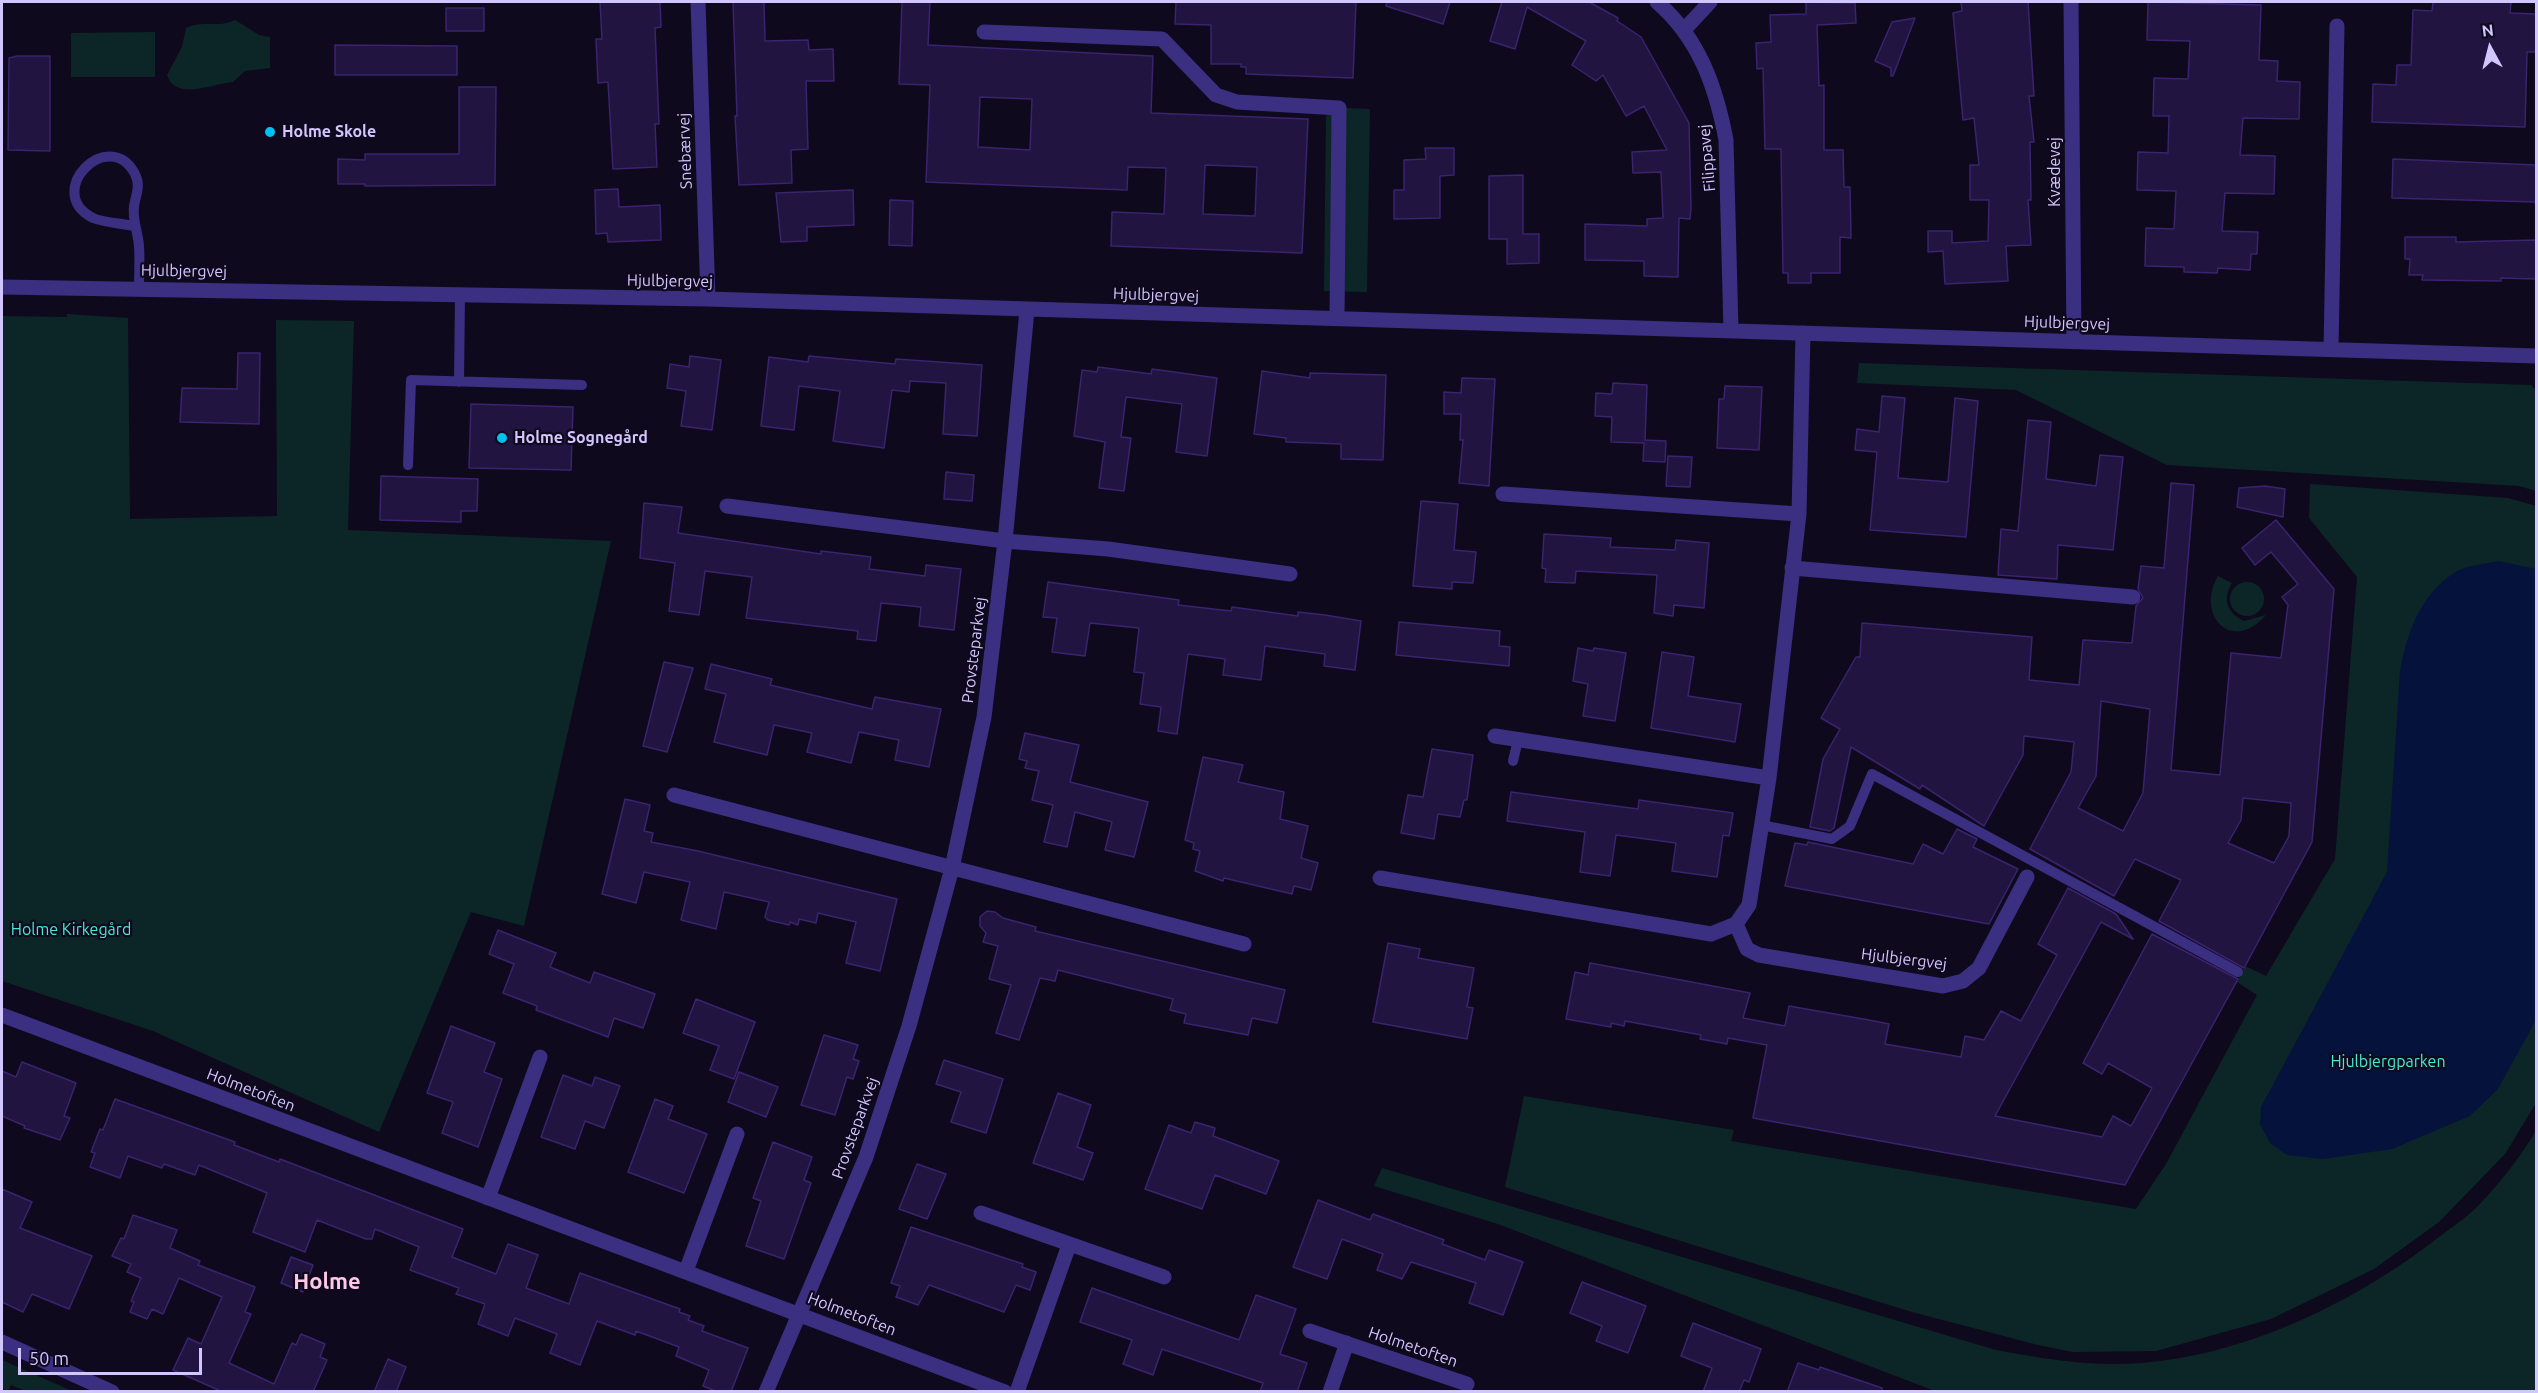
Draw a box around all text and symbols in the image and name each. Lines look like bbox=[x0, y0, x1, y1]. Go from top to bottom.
north arrow bbox=[2460, 18, 2520, 78]
text: N bbox=[2481, 20, 2495, 40]
street label: Snebærvej bbox=[674, 113, 696, 189]
place label: Holme Skole bbox=[282, 122, 376, 142]
street label: Filippavej bbox=[1694, 123, 1720, 193]
marker: Holme Skole bbox=[263, 125, 277, 139]
street label: Kvædevej bbox=[2045, 137, 2065, 207]
street label: Hjulbjergvej bbox=[141, 261, 227, 281]
street label: Hjulbjergvej bbox=[627, 271, 713, 291]
street label: Hjulbjergvej bbox=[1113, 284, 1199, 306]
street label: Hjulbjergvej bbox=[2024, 312, 2110, 334]
place label: Holme Sognegård bbox=[514, 428, 648, 448]
marker: Holme Sognegård bbox=[495, 431, 509, 445]
street label: Provsteparkvej bbox=[958, 596, 990, 704]
park label: Holme Kirkegård bbox=[11, 920, 131, 940]
street label: Hjulbjergvej bbox=[1860, 944, 1948, 974]
park label: Hjulbjergparken bbox=[2330, 1052, 2446, 1072]
street label: Holmetoften bbox=[204, 1064, 298, 1116]
street label: Provsteparkvej bbox=[828, 1074, 882, 1182]
district label: Holme bbox=[293, 1269, 361, 1295]
street label: Holmetoften bbox=[805, 1288, 899, 1340]
street label: Holmetoften bbox=[1366, 1323, 1460, 1371]
scale bar bbox=[21, 1336, 206, 1374]
text: 50 m bbox=[29, 1348, 69, 1368]

